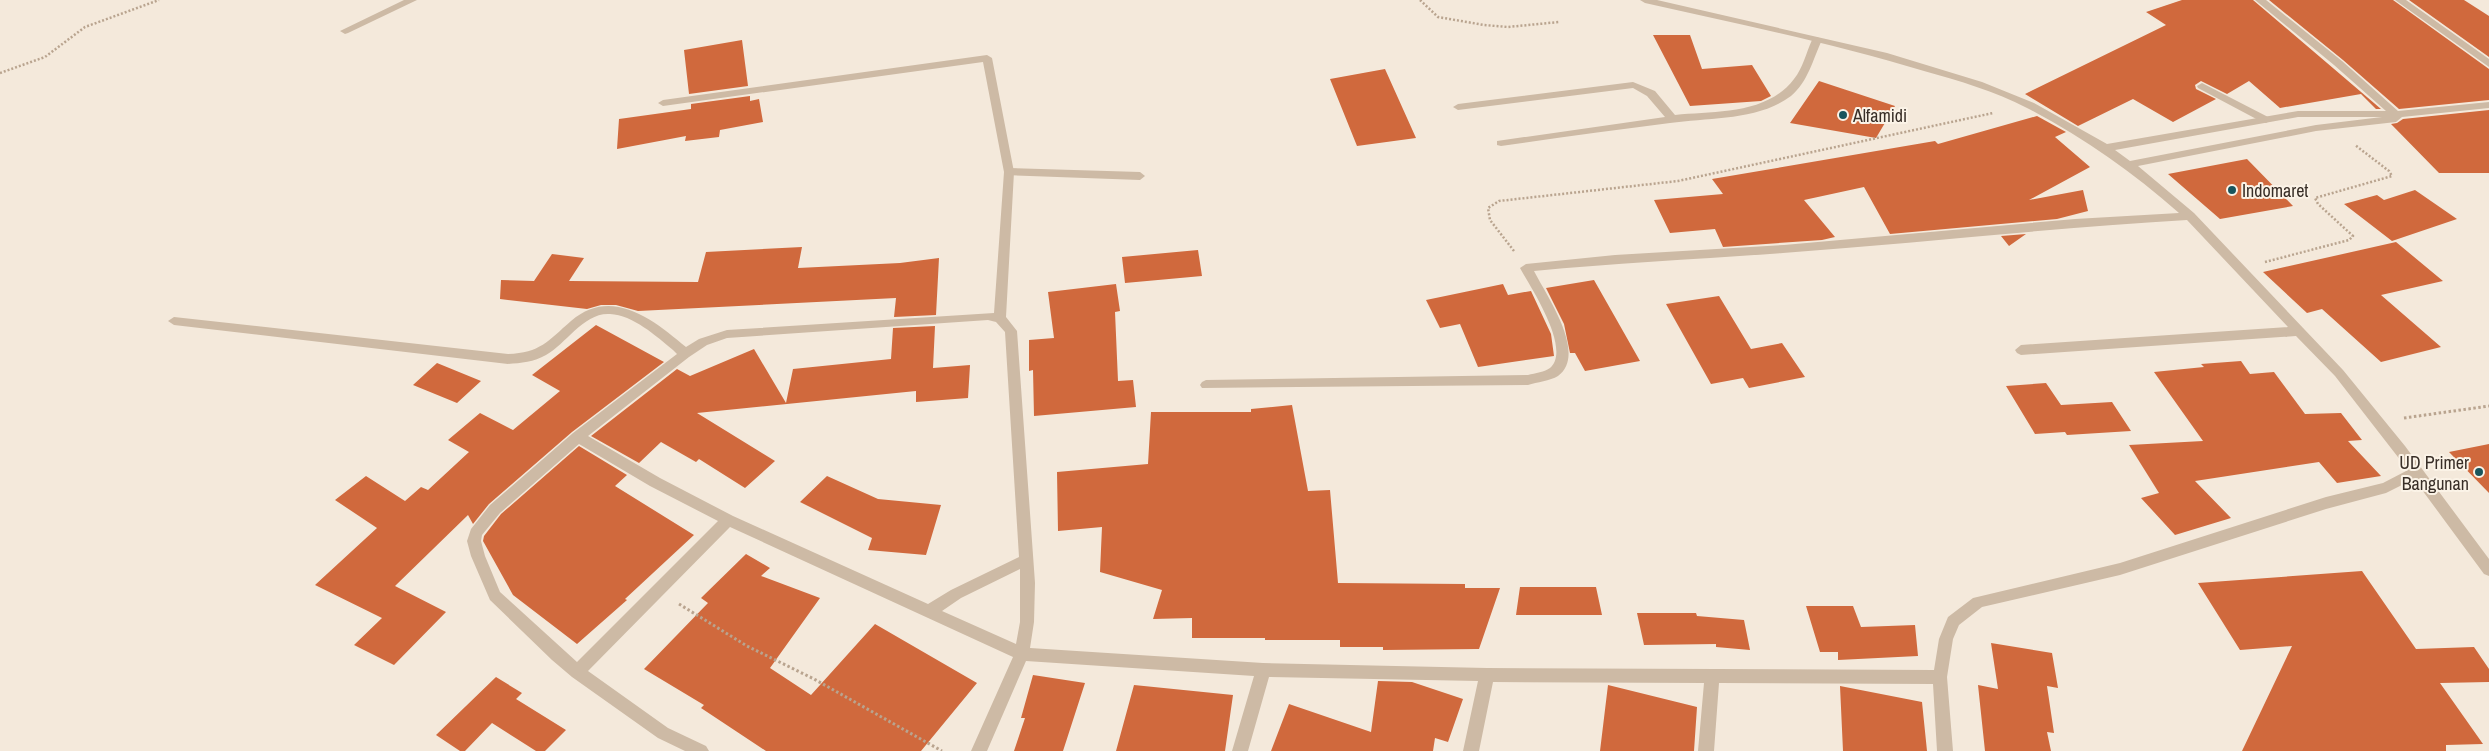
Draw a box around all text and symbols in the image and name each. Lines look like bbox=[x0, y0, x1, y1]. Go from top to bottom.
place label: Alfamidi bbox=[1852, 103, 1907, 128]
marker: Alfamidi bbox=[1837, 109, 1849, 121]
place label: Indomaret bbox=[2242, 178, 2308, 203]
marker: Indomaret bbox=[2226, 184, 2238, 196]
place label: UD Primer Bangunan bbox=[2399, 450, 2469, 496]
marker: UD Primer Bangunan bbox=[2473, 466, 2485, 478]

